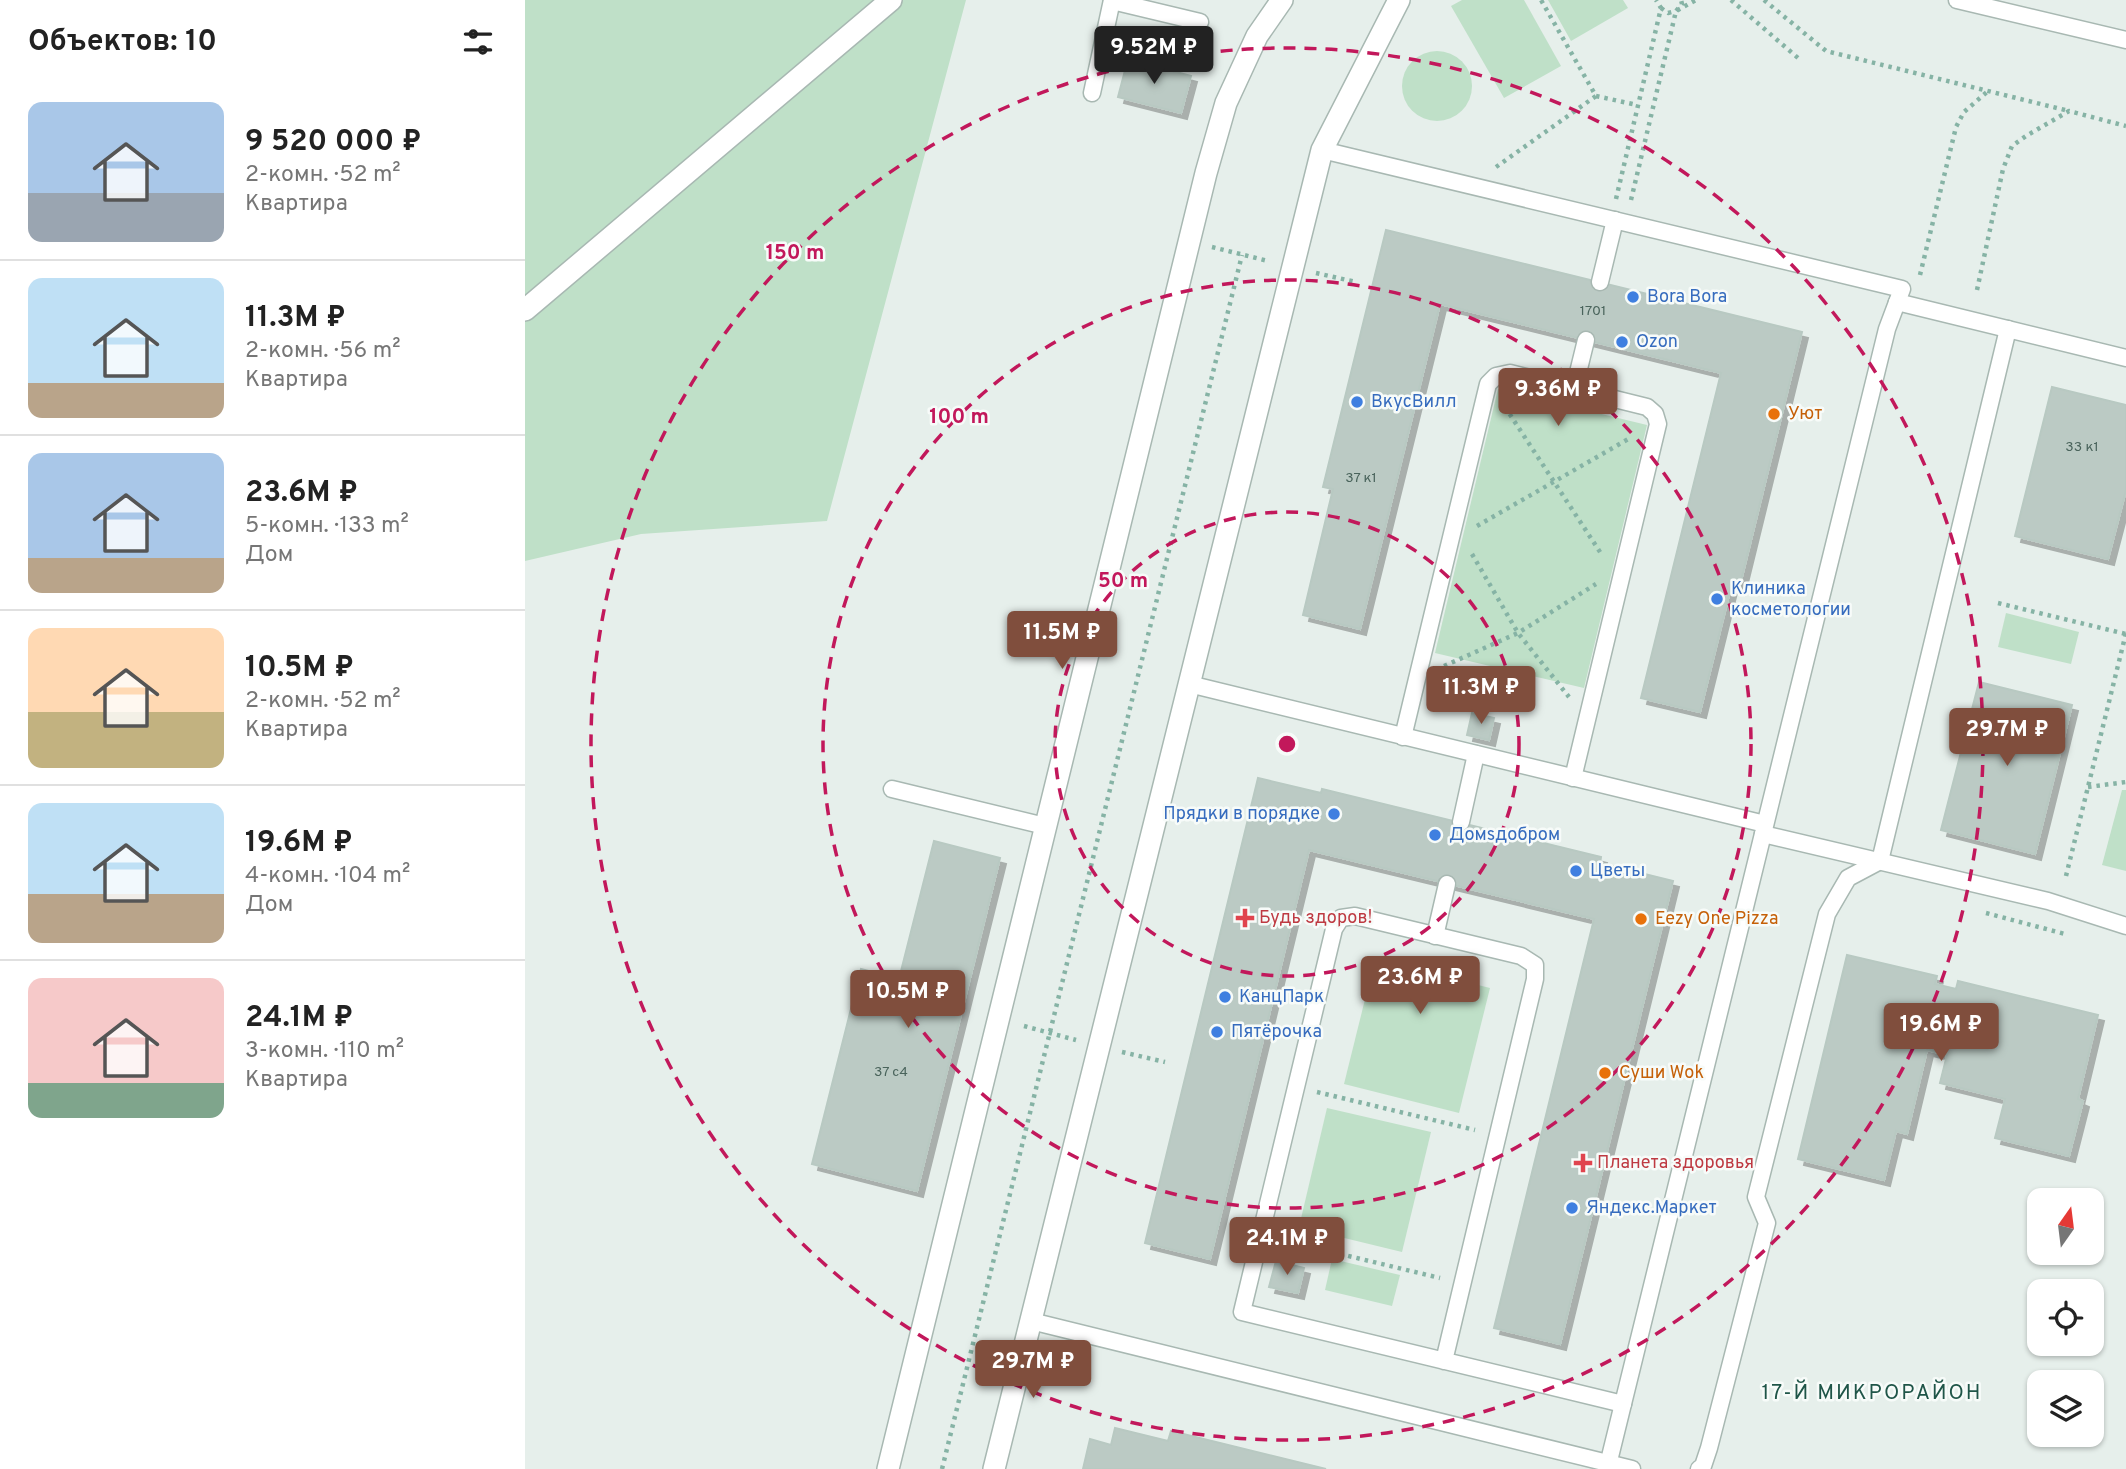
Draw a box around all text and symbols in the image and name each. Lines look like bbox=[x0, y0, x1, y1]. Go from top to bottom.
icon: filters bbox=[459, 23, 497, 61]
text: Объектов: 10 bbox=[28, 24, 217, 61]
pin: 9.52M ₽ bbox=[1089, 27, 1219, 86]
text: 9.52M ₽ bbox=[1110, 34, 1198, 63]
text: 9 520 000 ₽ bbox=[245, 124, 421, 161]
icon: home bbox=[84, 130, 168, 214]
text: 2-комн. · 52 m² bbox=[245, 161, 401, 190]
text: Квартира bbox=[245, 190, 348, 219]
text: 150 m bbox=[766, 240, 824, 267]
place label: Bora Bora bbox=[1647, 286, 1727, 309]
marker: Bora Bora bbox=[1625, 289, 1641, 305]
text: 11.3M ₽ bbox=[245, 300, 346, 337]
house number: 1701 bbox=[1580, 303, 1606, 320]
icon: home bbox=[84, 306, 168, 390]
place label: Ozon bbox=[1636, 331, 1678, 354]
marker: Ozon bbox=[1614, 334, 1630, 350]
text: 2-комн. · 56 m² bbox=[245, 337, 400, 366]
text: Квартира bbox=[245, 366, 348, 395]
pin: 9.36M ₽ bbox=[1493, 368, 1623, 428]
text: 9.36M ₽ bbox=[1514, 376, 1602, 405]
place label: ВкусВилл bbox=[1371, 391, 1456, 414]
marker: ВкусВилл bbox=[1349, 394, 1365, 410]
place label: Уют bbox=[1788, 403, 1822, 426]
text: 100 m bbox=[929, 404, 989, 431]
marker: Уют bbox=[1766, 406, 1782, 422]
house number: 33 к1 bbox=[2065, 439, 2099, 456]
house number: 37 к1 bbox=[1345, 470, 1377, 487]
text: 23.6M ₽ bbox=[245, 475, 358, 512]
icon: home bbox=[84, 481, 168, 565]
text: 5-комн. · 133 m² bbox=[245, 512, 409, 541]
text: Дом bbox=[245, 541, 293, 570]
text: 50 m bbox=[1098, 568, 1148, 595]
place label: Клиника косметологии bbox=[1731, 578, 1851, 622]
marker: Клиника косметологии bbox=[1709, 591, 1725, 607]
pin: 11.5M ₽ bbox=[997, 612, 1127, 671]
text: 11.5M ₽ bbox=[1023, 619, 1101, 648]
text: 10.5M ₽ bbox=[245, 650, 354, 687]
icon: home bbox=[84, 656, 168, 740]
pin: 11.3M ₽ bbox=[1416, 666, 1546, 726]
text: 11.3M ₽ bbox=[1442, 674, 1520, 703]
text: 2-комн. · 52 m² bbox=[245, 687, 401, 716]
pin: 29.7M ₽ bbox=[1942, 708, 2072, 768]
text: Квартира bbox=[245, 716, 348, 745]
text: 29.7M ₽ bbox=[1965, 716, 2049, 745]
centre of rings bbox=[1275, 732, 1299, 756]
place label: Прядки в порядке bbox=[1163, 803, 1320, 826]
marker: Прядки в порядке bbox=[1326, 806, 1342, 822]
place label: Домsдобром bbox=[1449, 824, 1560, 847]
text: 19.6M ₽ bbox=[245, 825, 353, 862]
marker: Домsдобром bbox=[1427, 827, 1443, 843]
icon: home bbox=[84, 831, 168, 915]
place label: Цветы bbox=[1590, 860, 1645, 883]
text: 4-комн. · 104 m² bbox=[245, 862, 410, 891]
marker: Цветы bbox=[1568, 863, 1584, 879]
text: Дом bbox=[245, 891, 293, 920]
place label: Будь здоров! bbox=[1259, 907, 1372, 930]
place label: Eezy One Pizza bbox=[1655, 908, 1778, 931]
marker: Будь здоров! bbox=[1237, 910, 1253, 926]
marker: Eezy One Pizza bbox=[1633, 911, 1649, 927]
pin: 23.6M ₽ bbox=[1355, 956, 1485, 1016]
text: 23.6M ₽ bbox=[1377, 964, 1463, 993]
pin: 10.5M ₽ bbox=[843, 970, 973, 1030]
text: 10.5M ₽ bbox=[866, 978, 950, 1007]
place label: КанцПарк bbox=[1239, 986, 1324, 1009]
marker: КанцПарк bbox=[1217, 989, 1233, 1005]
text: 24.1M ₽ bbox=[245, 1000, 353, 1037]
pin: 19.6M ₽ bbox=[1876, 1004, 2006, 1063]
icon: home bbox=[84, 1006, 168, 1090]
text: 19.6M ₽ bbox=[1900, 1011, 1982, 1040]
place label: Пятёрочка bbox=[1231, 1021, 1322, 1044]
marker: Пятёрочка bbox=[1209, 1024, 1225, 1040]
text: 3-комн. · 110 m² bbox=[245, 1037, 404, 1066]
place label: Суши Wok bbox=[1619, 1062, 1704, 1085]
house number: 37 с4 bbox=[874, 1064, 908, 1081]
marker: Суши Wok bbox=[1597, 1065, 1613, 1081]
text: Квартира bbox=[245, 1066, 348, 1095]
place label: Планета здоровья bbox=[1597, 1152, 1754, 1175]
marker: Планета здоровья bbox=[1575, 1155, 1591, 1171]
north arrow bbox=[2027, 1188, 2103, 1265]
map controls bbox=[2027, 1188, 2104, 1447]
place label: Яндекс.Маркет bbox=[1586, 1197, 1717, 1220]
marker: Яндекс.Маркет bbox=[1564, 1200, 1580, 1216]
pin: 24.1M ₽ bbox=[1222, 1218, 1352, 1277]
text: 24.1M ₽ bbox=[1245, 1225, 1329, 1254]
button: locate bbox=[2027, 1279, 2104, 1356]
pin: 29.7M ₽ bbox=[968, 1340, 1098, 1400]
text: 29.7M ₽ bbox=[991, 1348, 1075, 1377]
button: layers bbox=[2027, 1370, 2104, 1447]
district label: 17-Й МИКРОРАЙОН bbox=[1762, 1379, 1982, 1407]

